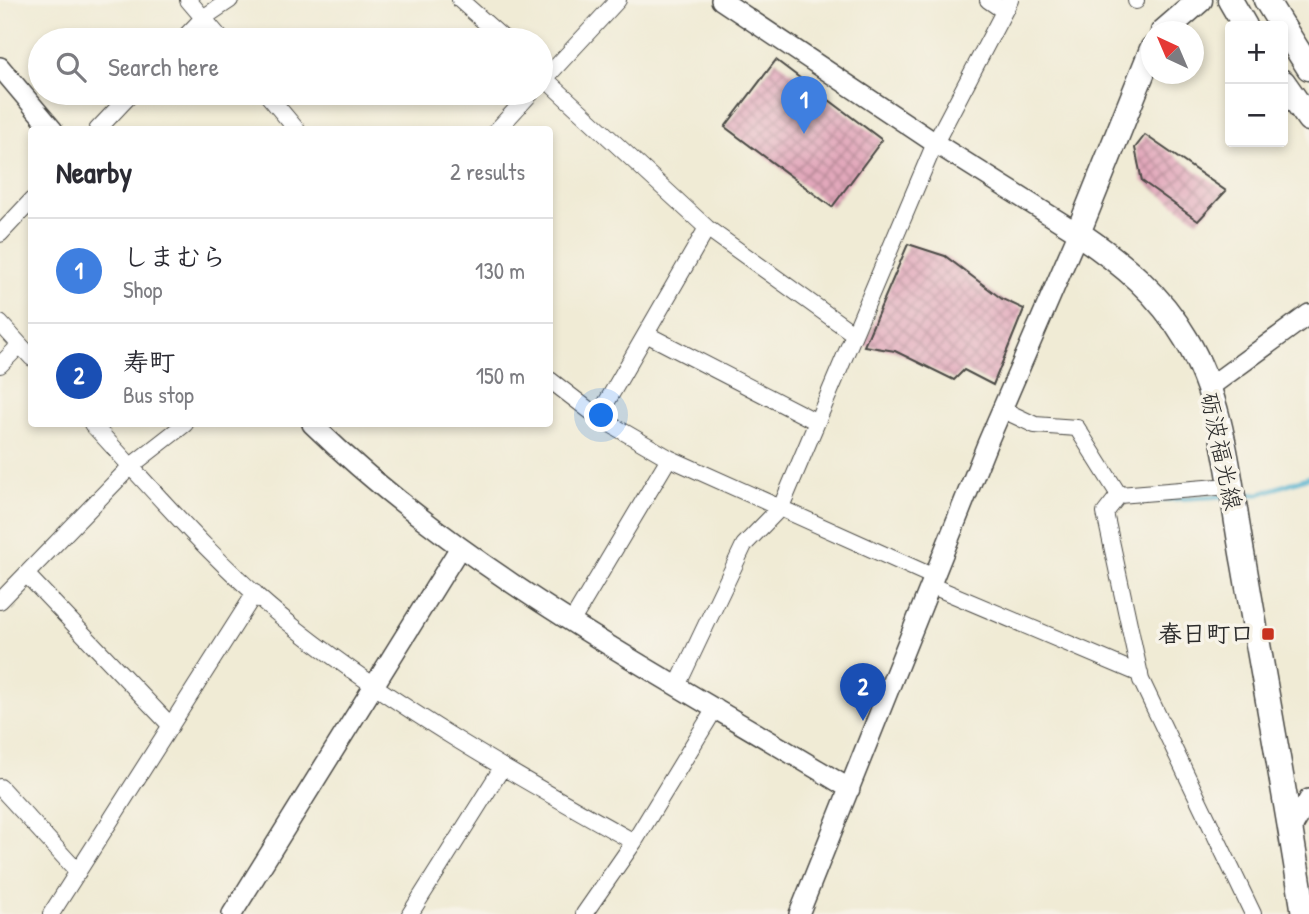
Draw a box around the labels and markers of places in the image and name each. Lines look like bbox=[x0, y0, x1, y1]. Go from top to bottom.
pin: 1 bbox=[781, 76, 827, 134]
place label: 春日町口 bbox=[1158, 617, 1254, 649]
marker: 春日町口 bbox=[1260, 626, 1276, 642]
pin: 2 bbox=[840, 663, 886, 721]

